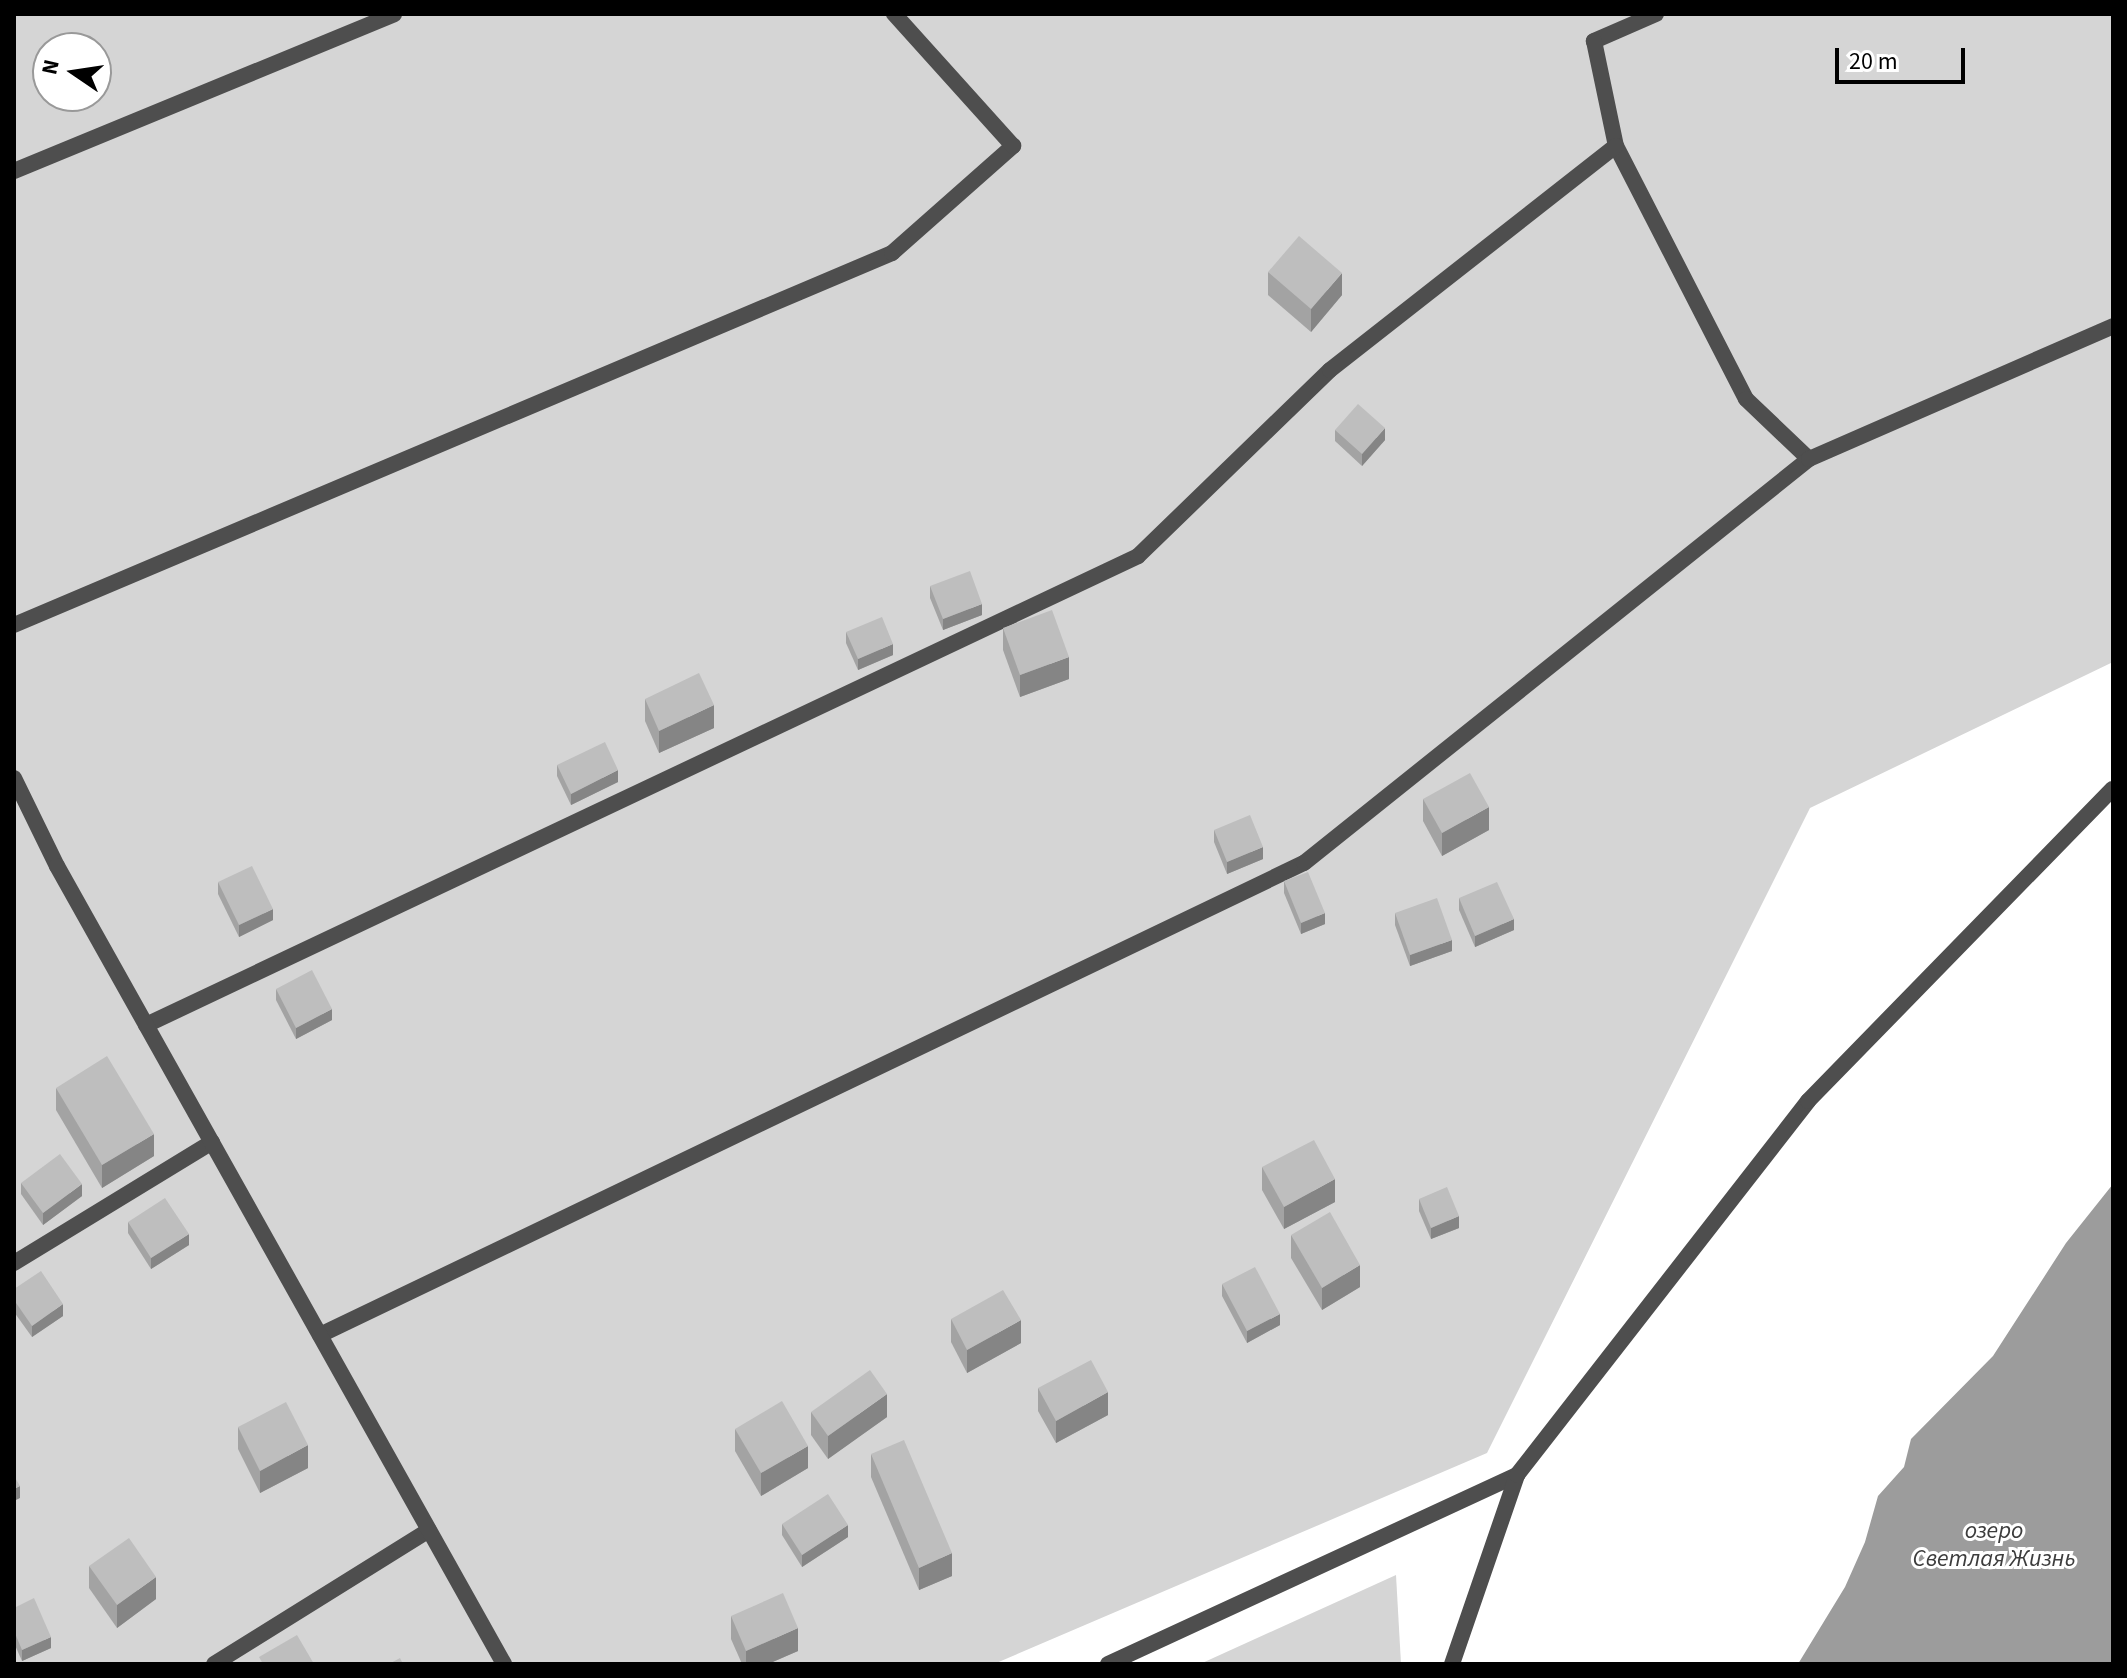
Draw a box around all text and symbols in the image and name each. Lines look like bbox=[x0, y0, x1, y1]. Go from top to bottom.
north arrow bbox=[32, 32, 112, 112]
scale bar bbox=[1839, 32, 1969, 82]
text: 20 m bbox=[1849, 44, 1898, 79]
text: N bbox=[33, 56, 68, 78]
water label: озеро Светлая Жизнь bbox=[1913, 1517, 2075, 1573]

